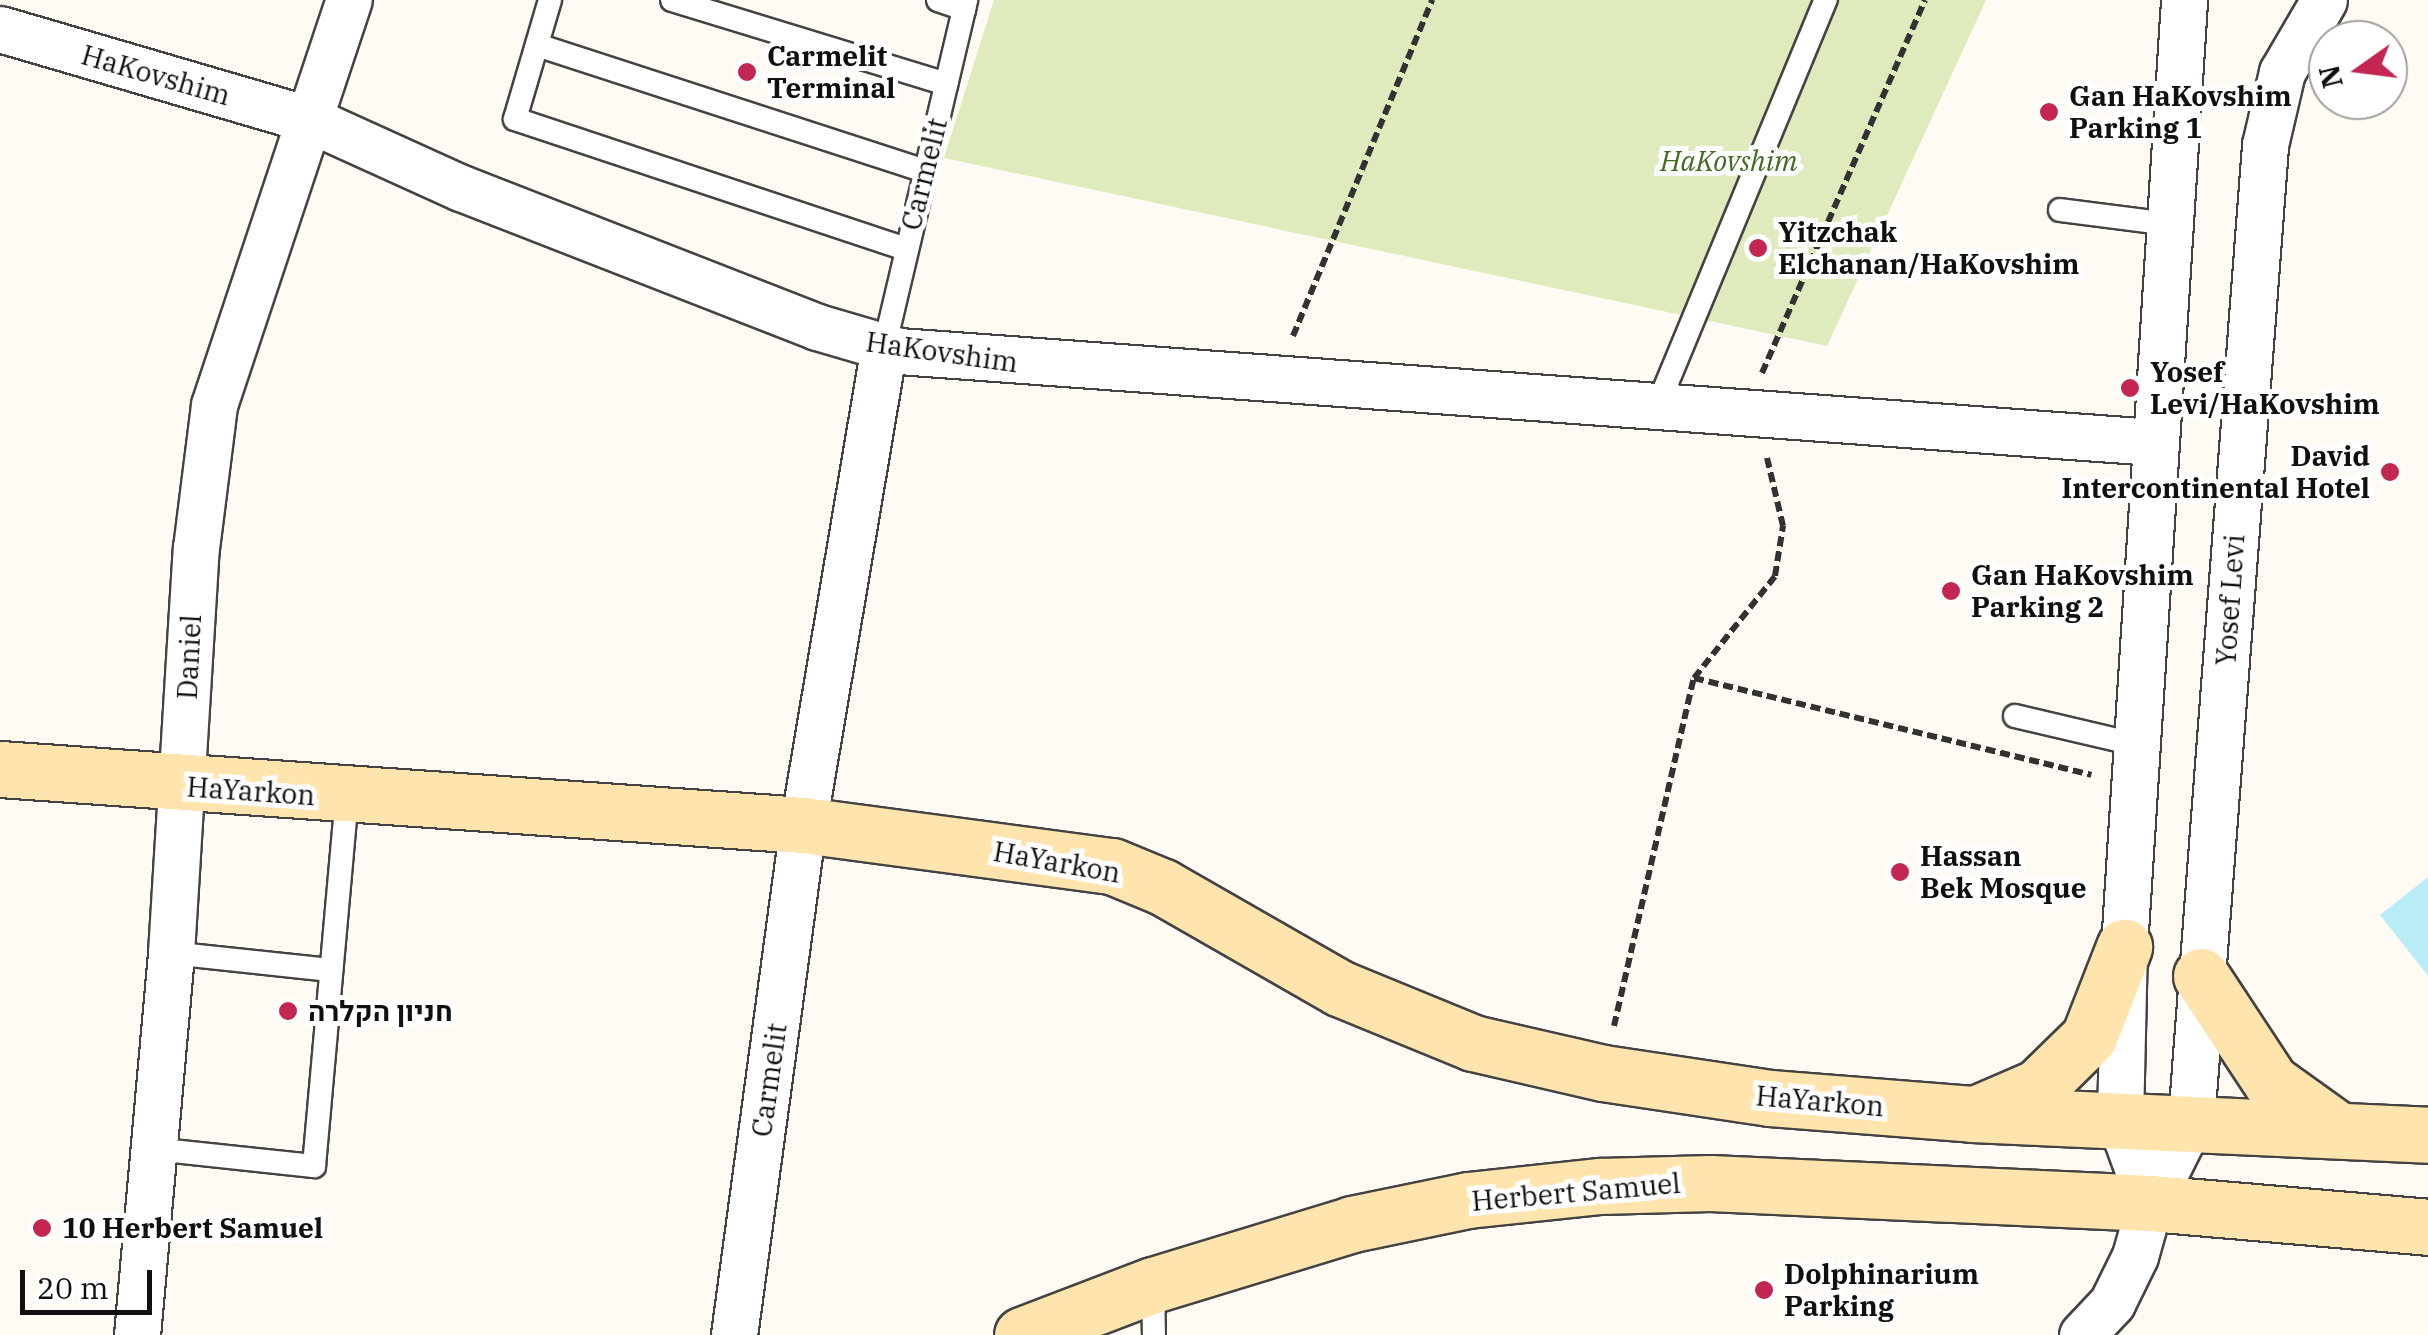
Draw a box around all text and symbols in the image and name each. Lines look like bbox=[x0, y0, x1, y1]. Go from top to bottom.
north arrow bbox=[2308, 20, 2408, 120]
street label: HaKovshim bbox=[78, 38, 234, 112]
place label: Carmelit Terminal bbox=[767, 39, 895, 105]
marker: Carmelit Terminal bbox=[736, 61, 758, 83]
text: N bbox=[2310, 62, 2351, 92]
place label: Gan HaKovshim Parking 1 bbox=[2069, 79, 2292, 145]
marker: Gan HaKovshim Parking 1 bbox=[2038, 101, 2060, 123]
street label: Carmelit bbox=[894, 114, 954, 234]
park label: HaKovshim bbox=[1660, 144, 1798, 178]
place label: Yitzchak Elchanan/HaKovshim bbox=[1778, 215, 2079, 281]
marker: Yitzchak Elchanan/HaKovshim bbox=[1747, 237, 1769, 259]
street label: HaKovshim bbox=[864, 325, 1020, 379]
place label: Yosef Levi/HaKovshim bbox=[2150, 355, 2380, 421]
marker: Yosef Levi/HaKovshim bbox=[2119, 377, 2141, 399]
place label: David Intercontinental Hotel bbox=[2061, 439, 2370, 505]
marker: David Intercontinental Hotel bbox=[2379, 461, 2401, 483]
street label: Yosef Levi bbox=[2209, 533, 2251, 667]
place label: Gan HaKovshim Parking 2 bbox=[1971, 558, 2194, 624]
marker: Gan HaKovshim Parking 2 bbox=[1940, 580, 1962, 602]
street label: Daniel bbox=[170, 614, 208, 700]
street label: HaYarkon bbox=[186, 770, 316, 812]
street label: HaYarkon bbox=[991, 834, 1123, 890]
place label: Hassan Bek Mosque bbox=[1920, 839, 2087, 905]
marker: Hassan Bek Mosque bbox=[1889, 861, 1911, 883]
place label: חניון הקלרה bbox=[308, 994, 453, 1028]
marker: חניון הקלרה bbox=[277, 1000, 299, 1022]
street label: Carmelit bbox=[744, 1021, 794, 1139]
street label: HaYarkon bbox=[1754, 1079, 1886, 1123]
street label: Herbert Samuel bbox=[1470, 1166, 1682, 1218]
place label: 10 Herbert Samuel bbox=[62, 1211, 323, 1245]
marker: 10 Herbert Samuel bbox=[31, 1217, 53, 1239]
scale bar bbox=[25, 1250, 158, 1312]
place label: Dolphinarium Parking bbox=[1784, 1257, 1979, 1323]
text: 20 m bbox=[37, 1268, 109, 1307]
marker: Dolphinarium Parking bbox=[1753, 1279, 1775, 1301]

